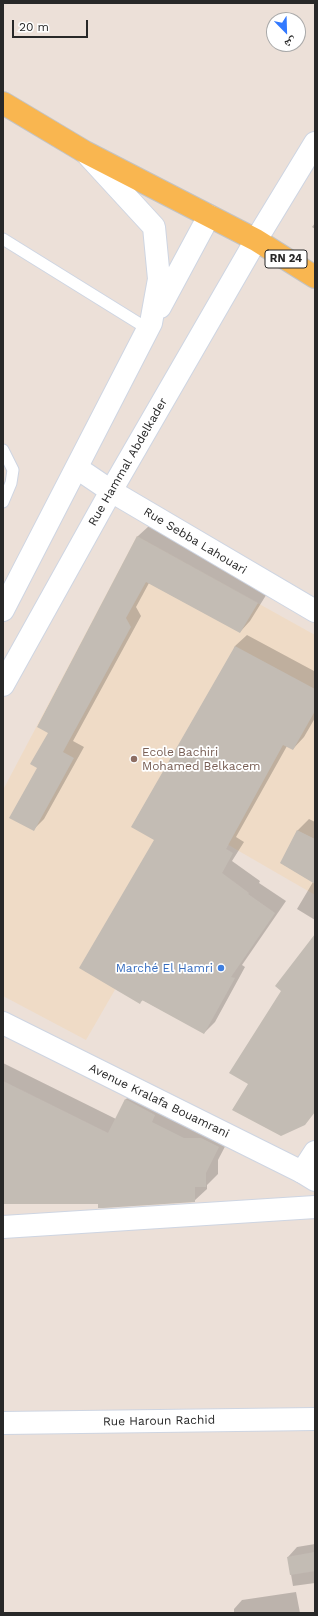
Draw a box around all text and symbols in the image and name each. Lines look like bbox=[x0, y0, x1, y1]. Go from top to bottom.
scale bar bbox=[14, 12, 90, 38]
north arrow bbox=[266, 12, 306, 52]
text: 20 m bbox=[19, 20, 49, 34]
text: ش bbox=[283, 34, 298, 51]
road number: RN 24 bbox=[265, 250, 307, 268]
street label: Rue Hammal Abdelkader bbox=[85, 395, 171, 529]
street label: Rue Sebba Lahouari bbox=[141, 505, 249, 577]
place label: Ecole Bachiri Mohamed Belkacem bbox=[142, 745, 261, 773]
marker: Ecole Bachiri Mohamed Belkacem bbox=[129, 754, 139, 764]
place label: Marché El Hamri bbox=[116, 961, 213, 975]
marker: Marché El Hamri bbox=[216, 963, 226, 973]
street label: Avenue Kralafa Bouamrani bbox=[86, 1061, 232, 1141]
street label: Rue Haroun Rachid bbox=[103, 1413, 215, 1429]

